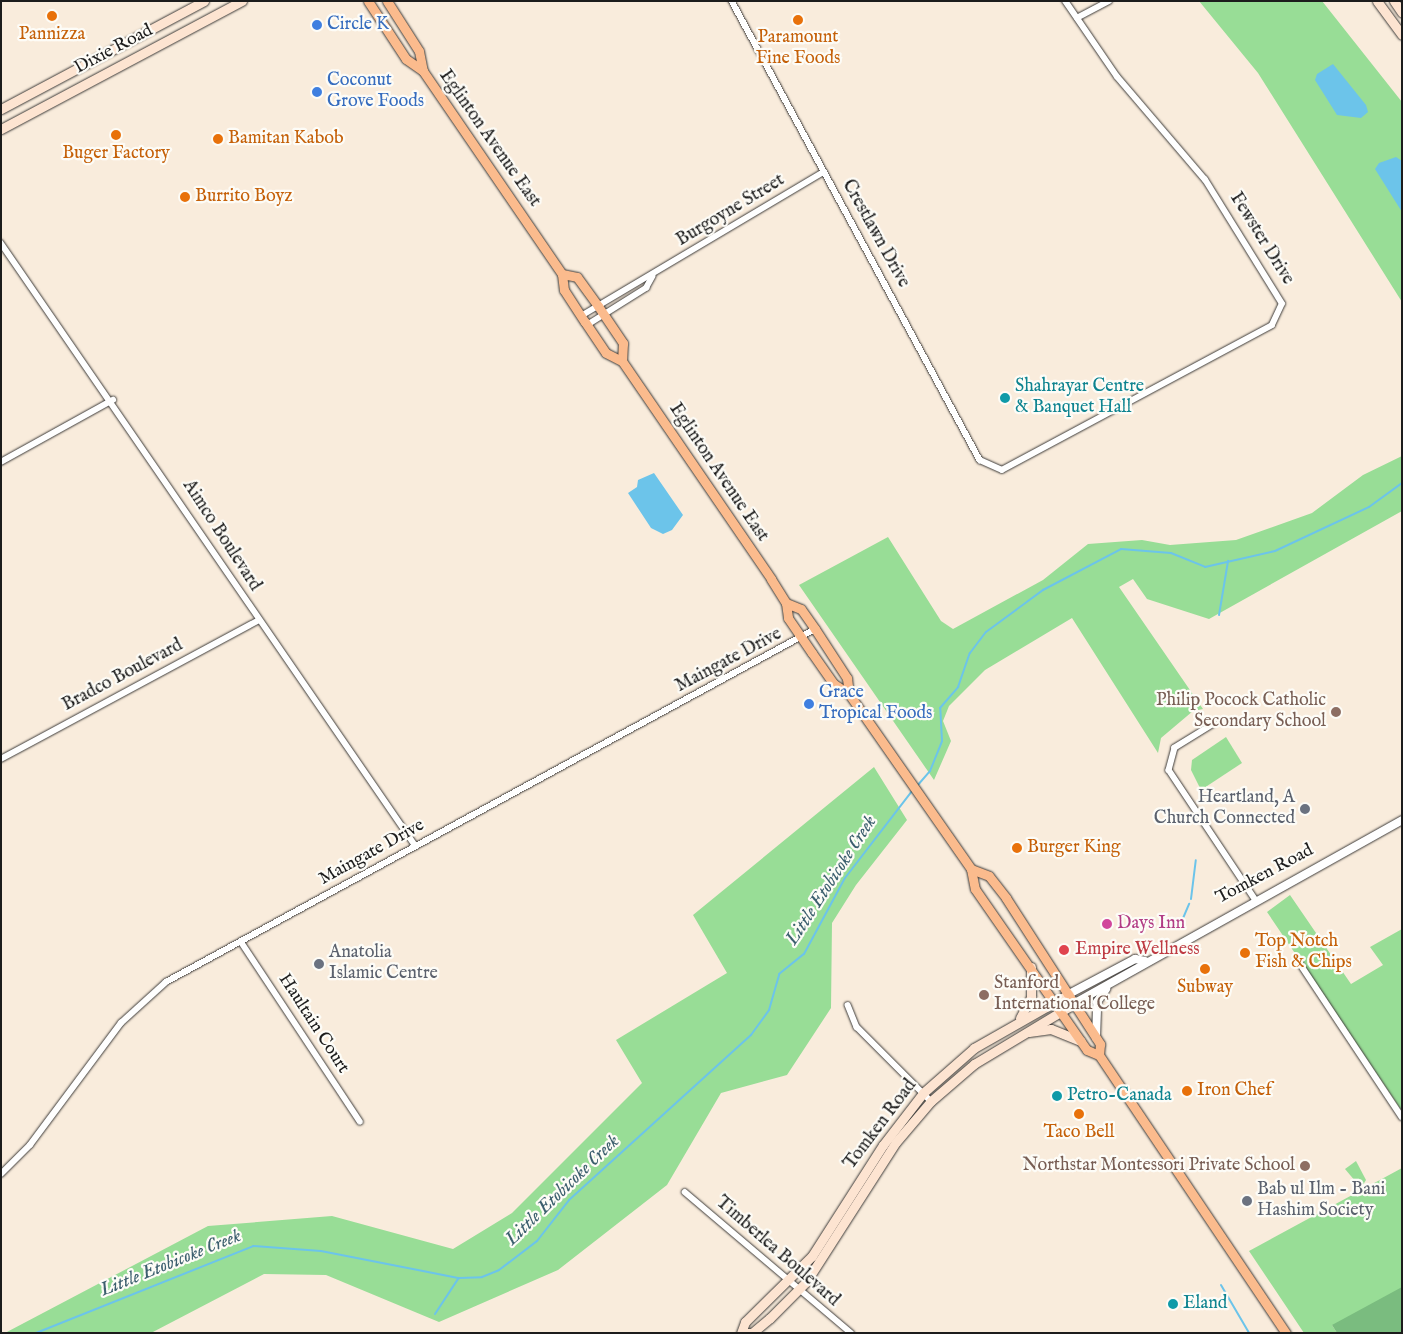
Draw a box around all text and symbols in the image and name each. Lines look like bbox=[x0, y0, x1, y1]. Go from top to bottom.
marker: Pannizza bbox=[46, 10, 58, 22]
place label: Circle K bbox=[327, 14, 389, 36]
marker: Paramount Fine Foods bbox=[792, 14, 804, 26]
marker: Circle K bbox=[311, 19, 323, 31]
street label: Dixie Road bbox=[71, 20, 157, 80]
place label: Pannizza bbox=[19, 24, 85, 46]
place label: Paramount Fine Foods bbox=[756, 28, 840, 70]
street label: Eglinton Avenue East bbox=[434, 66, 544, 212]
place label: Coconut Grove Foods bbox=[327, 71, 424, 114]
marker: Coconut Grove Foods bbox=[311, 86, 323, 98]
place label: Bamitan Kabob bbox=[228, 128, 344, 150]
marker: Buger Factory bbox=[110, 129, 122, 141]
marker: Bamitan Kabob bbox=[212, 133, 224, 145]
place label: Buger Factory bbox=[62, 143, 170, 165]
street label: Burgoyne Street bbox=[673, 170, 789, 252]
street label: Crestlawn Drive bbox=[836, 176, 914, 292]
place label: Burrito Boyz bbox=[195, 186, 293, 208]
street label: Fewster Drive bbox=[1224, 189, 1298, 289]
marker: Burrito Boyz bbox=[179, 191, 191, 203]
place label: Shahrayar Centre & Banquet Hall bbox=[1015, 377, 1144, 419]
marker: Shahrayar Centre & Banquet Hall bbox=[999, 392, 1011, 404]
street label: Eglinton Avenue East bbox=[664, 400, 772, 546]
street label: Aimco Boulevard bbox=[177, 476, 265, 596]
street label: Maingate Drive bbox=[672, 624, 786, 698]
street label: Bradco Boulevard bbox=[59, 635, 187, 717]
place label: Grace Tropical Foods bbox=[819, 683, 932, 726]
place label: Philip Pocock Catholic Secondary School bbox=[1156, 691, 1326, 734]
marker: Grace Tropical Foods bbox=[803, 698, 815, 710]
marker: Philip Pocock Catholic Secondary School bbox=[1330, 706, 1342, 718]
place label: Heartland, A Church Connected bbox=[1154, 788, 1295, 831]
marker: Heartland, A Church Connected bbox=[1299, 803, 1311, 815]
water label: Little Etobicoke Creek bbox=[782, 812, 882, 950]
street label: Maingate Drive bbox=[316, 815, 428, 891]
place label: Burger King bbox=[1027, 837, 1121, 859]
street label: Tomken Road bbox=[1213, 840, 1317, 910]
marker: Burger King bbox=[1011, 842, 1023, 854]
place label: Days Inn bbox=[1117, 913, 1185, 935]
marker: Days Inn bbox=[1101, 918, 1113, 930]
place label: Top Notch Fish & Chips bbox=[1255, 932, 1352, 974]
place label: Empire Wellness bbox=[1075, 939, 1200, 961]
place label: Anatolia Islamic Centre bbox=[329, 943, 438, 986]
marker: Empire Wellness bbox=[1057, 943, 1071, 957]
marker: Top Notch Fish & Chips bbox=[1239, 947, 1251, 959]
marker: Anatolia Islamic Centre bbox=[313, 958, 325, 970]
marker: Subway bbox=[1199, 963, 1211, 975]
street label: Haultain Court bbox=[273, 970, 353, 1078]
place label: Stanford International College bbox=[994, 974, 1155, 1016]
place label: Subway bbox=[1177, 977, 1233, 999]
marker: Stanford International College bbox=[978, 989, 990, 1001]
street label: Tomken Road bbox=[840, 1076, 922, 1174]
place label: Iron Chef bbox=[1197, 1080, 1272, 1102]
place label: Petro-Canada bbox=[1067, 1085, 1172, 1107]
marker: Iron Chef bbox=[1181, 1085, 1193, 1097]
marker: Petro-Canada bbox=[1051, 1090, 1063, 1102]
marker: Taco Bell bbox=[1073, 1108, 1085, 1120]
place label: Taco Bell bbox=[1044, 1122, 1114, 1144]
water label: Little Etobicoke Creek bbox=[501, 1131, 625, 1251]
place label: Northstar Montessori Private School bbox=[1023, 1155, 1295, 1177]
marker: Northstar Montessori Private School bbox=[1299, 1160, 1311, 1172]
place label: Bab ul Ilm - Bani Hashim Society bbox=[1257, 1180, 1385, 1222]
street label: Timberlea Boulevard bbox=[711, 1192, 843, 1312]
marker: Bab ul Ilm - Bani Hashim Society bbox=[1241, 1195, 1253, 1207]
water label: Little Etobicoke Creek bbox=[97, 1225, 245, 1303]
place label: Eland bbox=[1183, 1293, 1227, 1315]
marker: Eland bbox=[1167, 1298, 1179, 1310]

